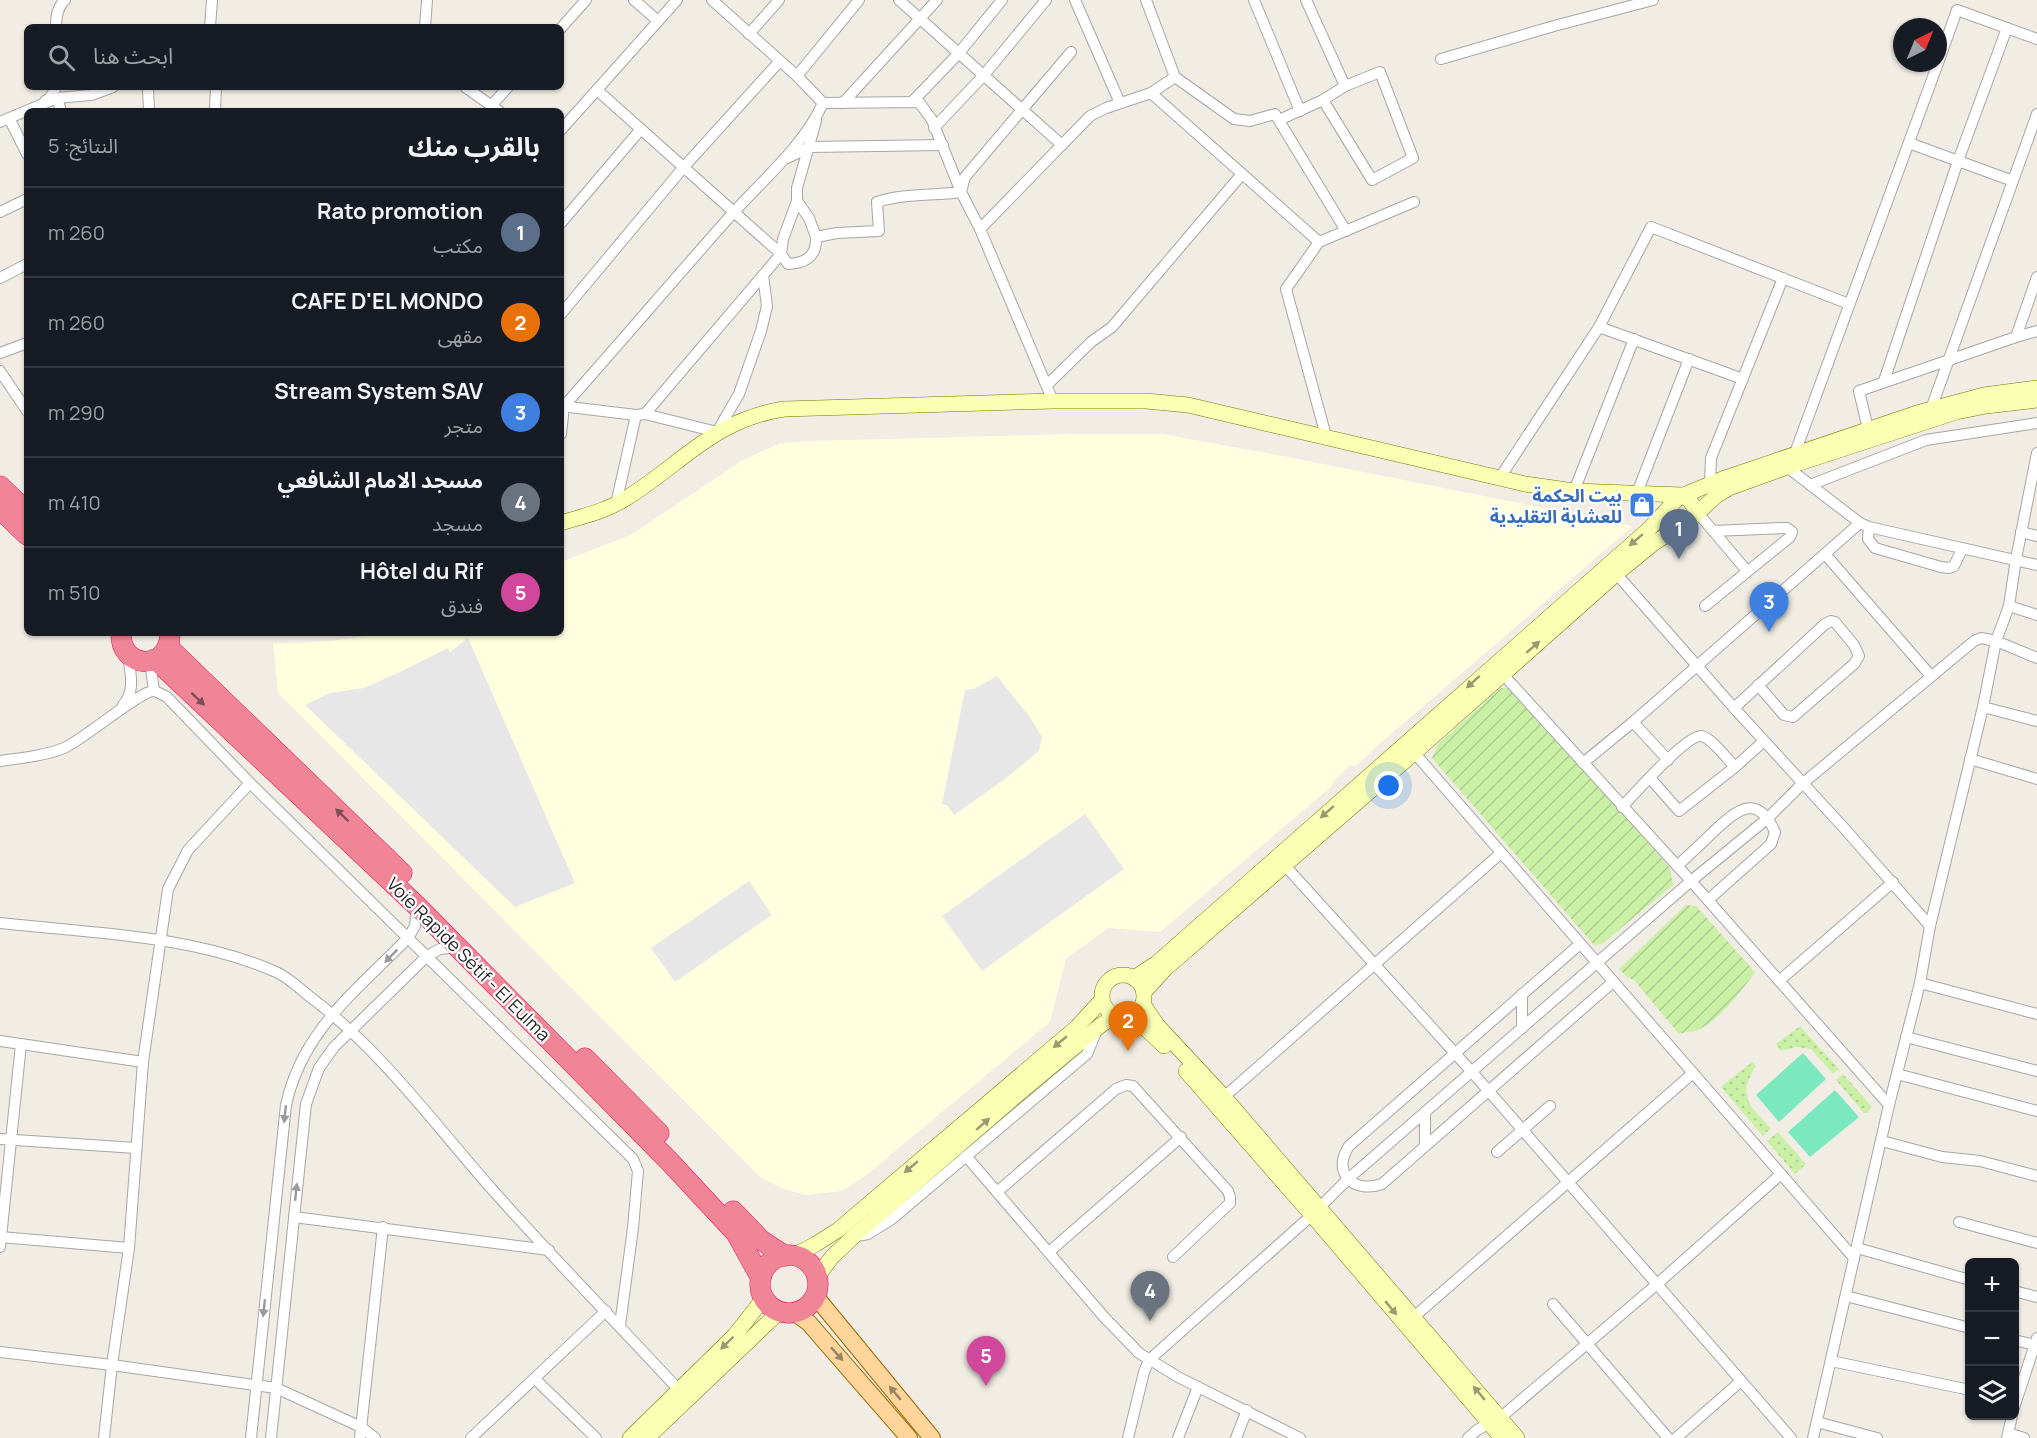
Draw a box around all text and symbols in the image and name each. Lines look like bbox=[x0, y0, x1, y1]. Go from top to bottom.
north arrow bbox=[1893, 18, 1947, 72]
search box bbox=[24, 24, 564, 90]
icon: search bbox=[45, 41, 78, 74]
text: ابحث هنا bbox=[93, 41, 173, 71]
text: بالقرب منك bbox=[408, 128, 540, 164]
text: النتائج: 5 bbox=[48, 132, 118, 159]
text: Rato promotion bbox=[317, 196, 483, 226]
text: 260 m bbox=[48, 219, 105, 246]
text: 1 bbox=[516, 219, 525, 246]
text: مكتب bbox=[433, 232, 483, 259]
text: CAFE D'EL MONDO bbox=[292, 286, 483, 316]
text: 260 m bbox=[48, 309, 105, 336]
text: 2 bbox=[515, 309, 526, 336]
text: مقهى bbox=[438, 322, 483, 349]
text: Stream System SAV bbox=[274, 376, 483, 406]
text: 290 m bbox=[48, 399, 105, 426]
text: 3 bbox=[515, 399, 526, 426]
text: متجر bbox=[444, 412, 483, 439]
text: مسجد الامام الشافعي bbox=[277, 465, 483, 495]
place label: بيت الحكمة للعشابة التقليدية bbox=[1490, 483, 1622, 528]
text: 410 m bbox=[48, 489, 101, 516]
text: 4 bbox=[514, 489, 527, 516]
shop icon: بيت الحكمة للعشابة التقليدية bbox=[1627, 490, 1657, 520]
text: مسجد bbox=[432, 510, 483, 537]
pin: 1 bbox=[1660, 510, 1698, 559]
one-way arrow bbox=[1629, 533, 1644, 546]
text: Hôtel du Rif bbox=[360, 556, 483, 586]
text: 510 m bbox=[48, 579, 101, 606]
text: 5 bbox=[515, 579, 526, 606]
pin: 3 bbox=[1750, 582, 1788, 632]
text: فندق bbox=[441, 592, 483, 619]
one-way arrow bbox=[1525, 641, 1540, 654]
one-way arrow bbox=[1466, 675, 1481, 688]
one-way arrow bbox=[190, 692, 204, 706]
your location bbox=[1374, 771, 1403, 800]
one-way arrow bbox=[1319, 805, 1335, 818]
one-way arrow bbox=[335, 809, 349, 823]
street label: Voie Rapide Sétif - El Eulma bbox=[382, 872, 556, 1046]
one-way arrow bbox=[384, 948, 398, 962]
pin: 2 bbox=[1108, 1002, 1148, 1051]
one-way arrow bbox=[1052, 1035, 1068, 1048]
one-way arrow bbox=[280, 1104, 290, 1123]
one-way arrow bbox=[975, 1118, 990, 1131]
one-way arrow bbox=[903, 1161, 919, 1174]
one-way arrow bbox=[291, 1182, 301, 1201]
map controls bbox=[1965, 1258, 2019, 1420]
button: + bbox=[1965, 1258, 2019, 1312]
pin: 4 bbox=[1130, 1272, 1170, 1321]
one-way arrow bbox=[260, 1298, 269, 1317]
one-way arrow bbox=[1384, 1300, 1397, 1315]
button: − bbox=[1965, 1312, 2019, 1366]
one-way arrow bbox=[719, 1336, 734, 1350]
pin: 5 bbox=[966, 1336, 1006, 1386]
one-way arrow bbox=[830, 1346, 844, 1361]
button: layers bbox=[1965, 1366, 2019, 1420]
one-way arrow bbox=[888, 1385, 901, 1401]
one-way arrow bbox=[1473, 1385, 1486, 1401]

